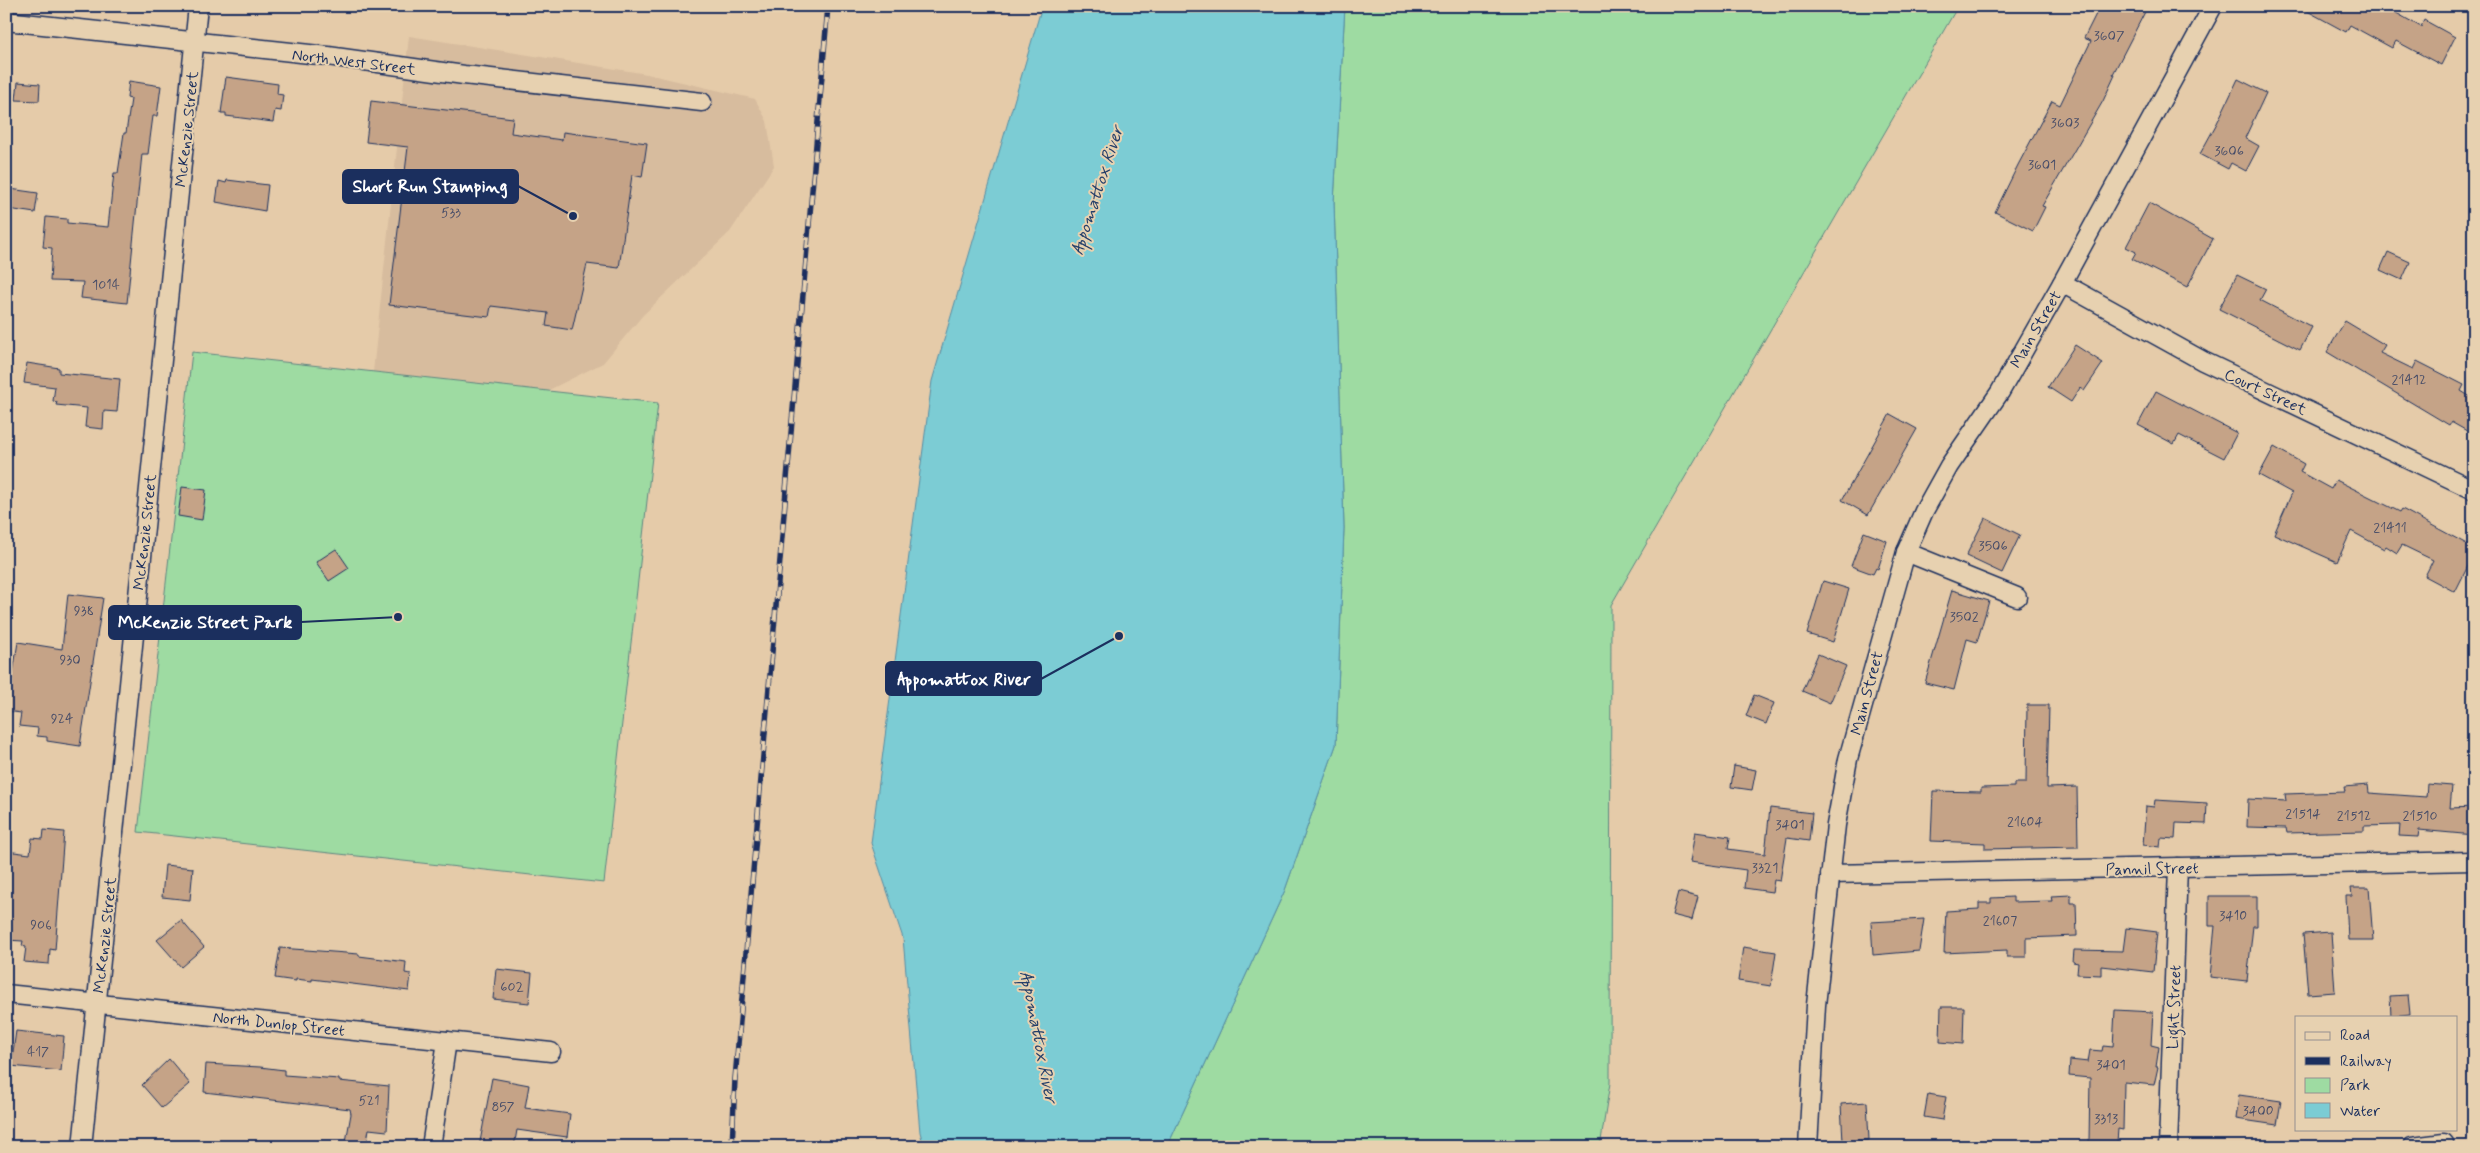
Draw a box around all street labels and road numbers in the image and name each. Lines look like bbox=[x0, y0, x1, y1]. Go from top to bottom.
street label: North West Street bbox=[291, 44, 417, 81]
street label: McKenzie Street bbox=[171, 69, 204, 188]
street label: Main Street bbox=[2006, 287, 2067, 372]
street label: Court Street bbox=[2221, 364, 2310, 421]
street label: McKenzie Street bbox=[129, 472, 162, 591]
street label: Main Street bbox=[1846, 649, 1889, 738]
street label: Pannil Street bbox=[2105, 858, 2199, 881]
street label: McKenzie Street bbox=[89, 875, 122, 994]
street label: Light Street bbox=[2163, 964, 2187, 1050]
street label: North Dunlop Street bbox=[212, 1007, 346, 1042]

